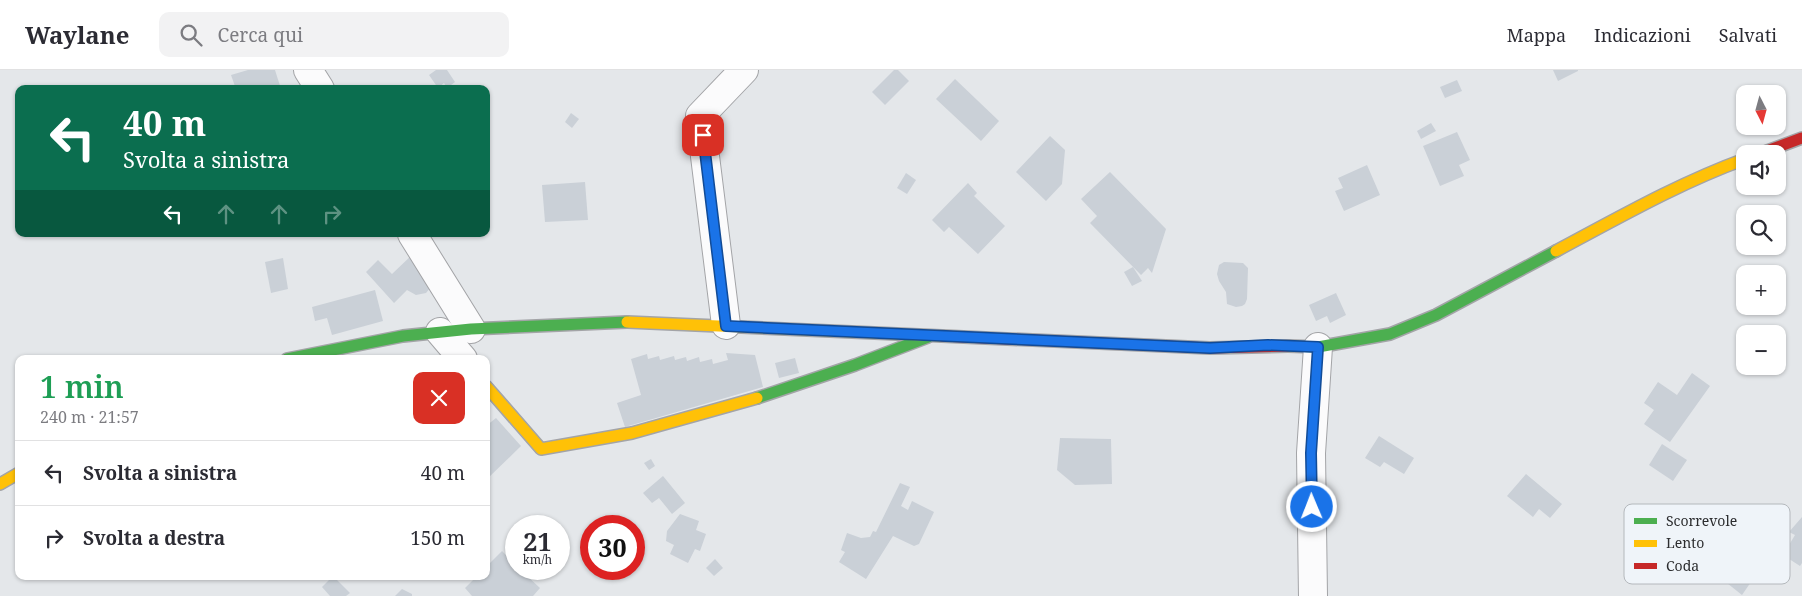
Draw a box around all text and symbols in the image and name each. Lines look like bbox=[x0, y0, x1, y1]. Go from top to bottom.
search box bbox=[159, 12, 509, 57]
text: Waylane bbox=[25, 18, 129, 51]
icon: search bbox=[177, 21, 205, 49]
text: Cerca qui bbox=[217, 22, 303, 48]
text: Mappa bbox=[1507, 23, 1566, 47]
text: Indicazioni bbox=[1594, 23, 1691, 47]
text: Salvati bbox=[1719, 23, 1777, 47]
north arrow bbox=[1736, 85, 1786, 135]
map controls bbox=[1736, 85, 1786, 375]
text: 40 m bbox=[123, 99, 206, 146]
icon: left bbox=[40, 105, 105, 170]
pin bbox=[682, 114, 724, 156]
icon: arrive bbox=[689, 121, 717, 149]
text: Svolta a sinistra bbox=[123, 144, 289, 174]
button: sound bbox=[1736, 145, 1786, 195]
icon: left bbox=[159, 200, 187, 228]
icon: ahead bbox=[212, 200, 240, 228]
icon: ahead bbox=[265, 200, 293, 228]
icon: right bbox=[318, 200, 346, 228]
button: search bbox=[1736, 205, 1786, 255]
button: + bbox=[1736, 265, 1786, 315]
button: − bbox=[1736, 325, 1786, 375]
text: 1 min bbox=[40, 366, 124, 407]
button: close bbox=[413, 372, 465, 424]
text: 240 m · 21:57 bbox=[40, 406, 139, 428]
icon: left bbox=[40, 459, 68, 487]
text: Svolta a sinistra bbox=[83, 460, 237, 486]
text: 40 m bbox=[421, 460, 465, 486]
position arrow bbox=[1285, 480, 1337, 532]
legend bbox=[1624, 504, 1790, 584]
text: Scorrevole bbox=[1666, 511, 1737, 530]
speed limit sign: 30 bbox=[580, 515, 645, 580]
icon: right bbox=[40, 524, 68, 552]
text: 21 bbox=[523, 524, 552, 558]
text: Svolta a destra bbox=[83, 525, 225, 551]
text: 150 m bbox=[410, 525, 465, 551]
text: Lento bbox=[1666, 533, 1704, 552]
text: km/h bbox=[523, 551, 552, 568]
text: Coda bbox=[1666, 556, 1699, 575]

